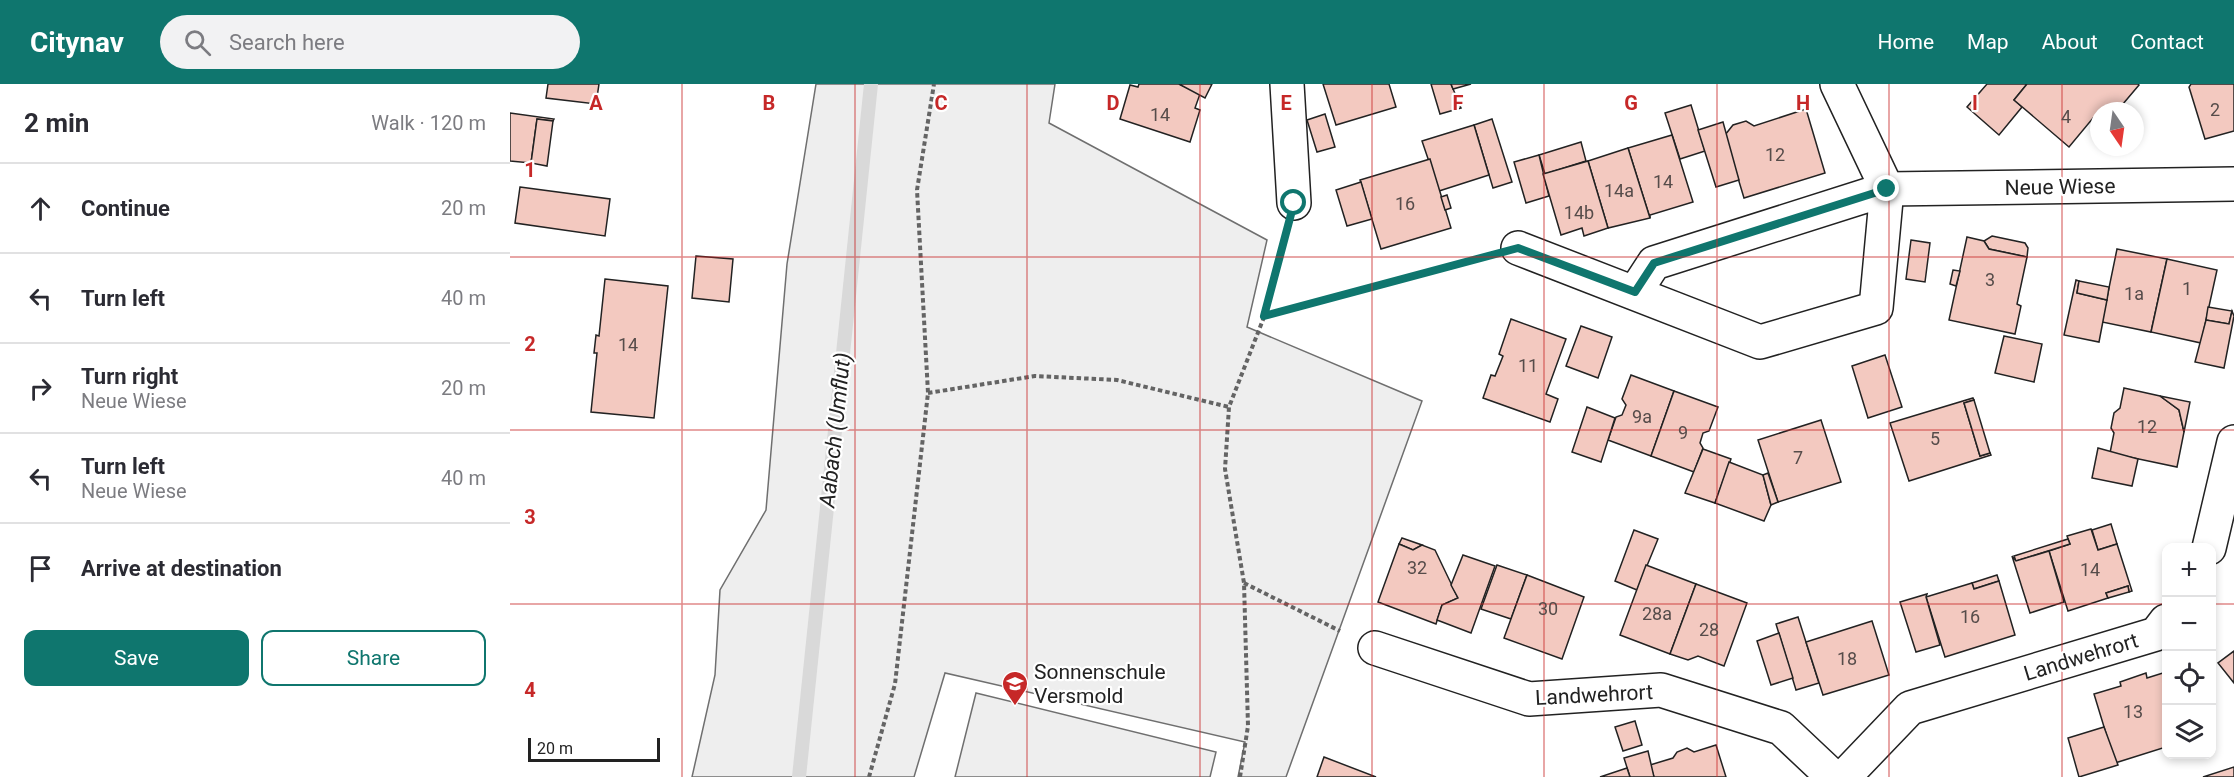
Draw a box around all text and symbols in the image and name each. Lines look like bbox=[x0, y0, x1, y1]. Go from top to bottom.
search box bbox=[160, 15, 580, 69]
text: Citynav bbox=[30, 26, 124, 59]
icon: search bbox=[181, 26, 214, 59]
text: Search here bbox=[229, 30, 345, 55]
text: Home bbox=[1878, 30, 1934, 54]
text: Map bbox=[1967, 30, 2009, 54]
text: About bbox=[2042, 30, 2098, 54]
text: Contact bbox=[2131, 30, 2204, 54]
text: A bbox=[589, 91, 603, 115]
text: B bbox=[763, 91, 775, 115]
text: C bbox=[934, 91, 948, 115]
text: D bbox=[1107, 91, 1120, 115]
text: E bbox=[1280, 91, 1292, 115]
text: F bbox=[1453, 91, 1464, 115]
text: G bbox=[1624, 91, 1638, 115]
text: H bbox=[1796, 91, 1810, 115]
text: I bbox=[1972, 91, 1978, 115]
house number: 2 bbox=[2210, 99, 2220, 120]
north arrow bbox=[2090, 102, 2144, 156]
house number: 14 bbox=[1150, 104, 1170, 125]
house number: 4 bbox=[2061, 106, 2071, 127]
text: 2 min bbox=[24, 108, 89, 138]
text: Walk · 120 m bbox=[371, 111, 486, 135]
house number: 12 bbox=[1765, 144, 1785, 165]
text: 1 bbox=[524, 158, 536, 182]
house number: 14 bbox=[1653, 171, 1673, 192]
street label: Neue Wiese bbox=[2004, 174, 2116, 200]
route end bbox=[1873, 175, 1899, 201]
house number: 14a bbox=[1604, 180, 1634, 201]
route start bbox=[1280, 189, 1306, 215]
icon: ahead bbox=[24, 192, 57, 225]
house number: 16 bbox=[1395, 193, 1415, 214]
text: Continue bbox=[81, 196, 170, 221]
text: 20 m bbox=[441, 196, 486, 220]
house number: 14b bbox=[1564, 202, 1594, 223]
house number: 3 bbox=[1985, 269, 1995, 290]
house number: 1 bbox=[2182, 278, 2192, 299]
icon: left bbox=[24, 282, 57, 315]
house number: 1a bbox=[2124, 283, 2144, 304]
text: Turn left bbox=[81, 286, 165, 311]
text: 40 m bbox=[441, 286, 486, 310]
text: 2 bbox=[524, 332, 536, 356]
house number: 14 bbox=[618, 334, 638, 355]
water label: Aabach (Umflut) bbox=[814, 351, 857, 510]
house number: 11 bbox=[1518, 355, 1538, 376]
text: Turn right bbox=[81, 364, 178, 389]
icon: right bbox=[24, 372, 57, 405]
text: 20 m bbox=[441, 376, 486, 400]
text: Neue Wiese bbox=[81, 389, 187, 413]
house number: 9a bbox=[1632, 406, 1652, 427]
house number: 12 bbox=[2137, 416, 2157, 437]
house number: 9 bbox=[1678, 422, 1688, 443]
house number: 5 bbox=[1930, 428, 1940, 449]
house number: 7 bbox=[1793, 447, 1803, 468]
text: Turn left bbox=[81, 454, 165, 479]
icon: left bbox=[24, 462, 57, 495]
text: 40 m bbox=[441, 466, 486, 490]
text: Neue Wiese bbox=[81, 479, 187, 503]
text: 3 bbox=[524, 505, 536, 529]
map controls bbox=[2162, 543, 2216, 759]
button: + bbox=[2162, 543, 2216, 597]
icon: arrive bbox=[24, 552, 57, 585]
text: Arrive at destination bbox=[81, 556, 282, 581]
house number: 32 bbox=[1407, 557, 1427, 578]
house number: 14 bbox=[2080, 559, 2100, 580]
button: − bbox=[2162, 597, 2216, 651]
house number: 30 bbox=[1538, 598, 1558, 619]
house number: 28a bbox=[1642, 603, 1672, 624]
house number: 16 bbox=[1960, 606, 1980, 627]
house number: 28 bbox=[1699, 619, 1719, 640]
street label: Landwehrort bbox=[2021, 628, 2141, 686]
button: Save bbox=[24, 630, 249, 686]
button: Share bbox=[261, 630, 486, 686]
house number: 18 bbox=[1837, 648, 1857, 669]
button: locate bbox=[2162, 651, 2216, 705]
place label: Sonnenschule Versmold bbox=[1034, 660, 1166, 708]
school or university icon: Sonnenschule Versmold bbox=[1000, 669, 1030, 707]
text: 4 bbox=[524, 678, 536, 702]
street label: Landwehrort bbox=[1534, 680, 1654, 710]
house number: 13 bbox=[2123, 701, 2143, 722]
button: layers bbox=[2162, 705, 2216, 759]
scale bar bbox=[528, 735, 660, 762]
text: 20 m bbox=[537, 739, 573, 758]

